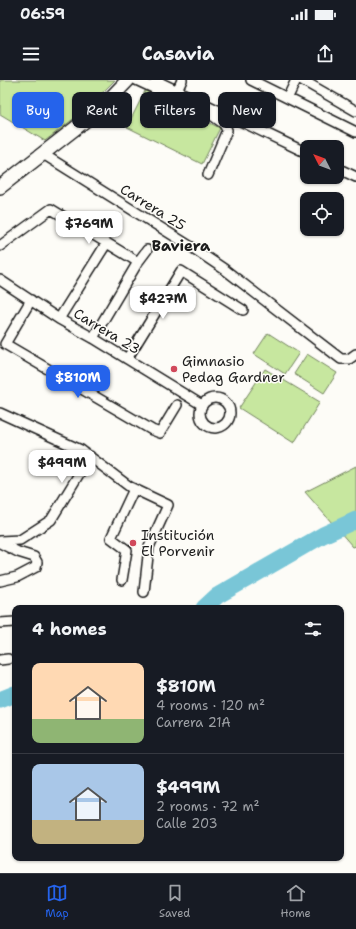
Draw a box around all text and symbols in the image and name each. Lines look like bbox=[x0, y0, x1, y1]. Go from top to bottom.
text: 06:59 bbox=[20, 4, 65, 24]
text: Casavia bbox=[142, 42, 214, 66]
icon: menu bbox=[20, 43, 42, 65]
icon: share bbox=[314, 43, 336, 65]
chip: Buy bbox=[12, 92, 64, 128]
chip: Rent bbox=[72, 92, 132, 128]
chip: Filters bbox=[140, 92, 210, 128]
chip: New bbox=[218, 92, 276, 128]
north arrow bbox=[300, 140, 344, 184]
map controls bbox=[300, 140, 344, 236]
street label: Carrera 25 bbox=[117, 180, 189, 234]
button: locate bbox=[300, 192, 344, 236]
pin: $769M bbox=[61, 211, 117, 245]
text: $769M bbox=[65, 215, 113, 232]
district label: Baviera bbox=[152, 236, 211, 256]
pin: $427M bbox=[135, 286, 191, 320]
text: $427M bbox=[139, 290, 187, 307]
street label: Carrera 23 bbox=[70, 304, 144, 358]
place label: Gimnasio Pedag Gardner bbox=[182, 352, 285, 386]
marker: Gimnasio Pedag Gardner bbox=[169, 364, 179, 374]
pin: $810M bbox=[50, 365, 106, 399]
text: $810M bbox=[55, 369, 101, 386]
pin: $499M bbox=[34, 450, 90, 484]
text: $499M bbox=[37, 454, 87, 471]
place label: Institución El Porvenir bbox=[141, 526, 215, 560]
marker: Institución El Porvenir bbox=[128, 538, 138, 548]
text: 4 homes bbox=[32, 618, 107, 640]
icon: filters bbox=[302, 618, 324, 640]
text: $810M bbox=[156, 675, 216, 697]
icon: home bbox=[64, 679, 112, 727]
text: 4 rooms · 120 m² bbox=[156, 697, 265, 714]
text: Carrera 21A bbox=[156, 714, 231, 731]
text: $499M bbox=[156, 776, 220, 798]
icon: home bbox=[64, 780, 112, 828]
text: 2 rooms · 72 m² bbox=[156, 798, 260, 815]
text: Calle 203 bbox=[156, 815, 218, 832]
tab: Map bbox=[45, 882, 69, 921]
tab: Saved bbox=[159, 882, 190, 921]
tab: Home bbox=[281, 882, 311, 921]

